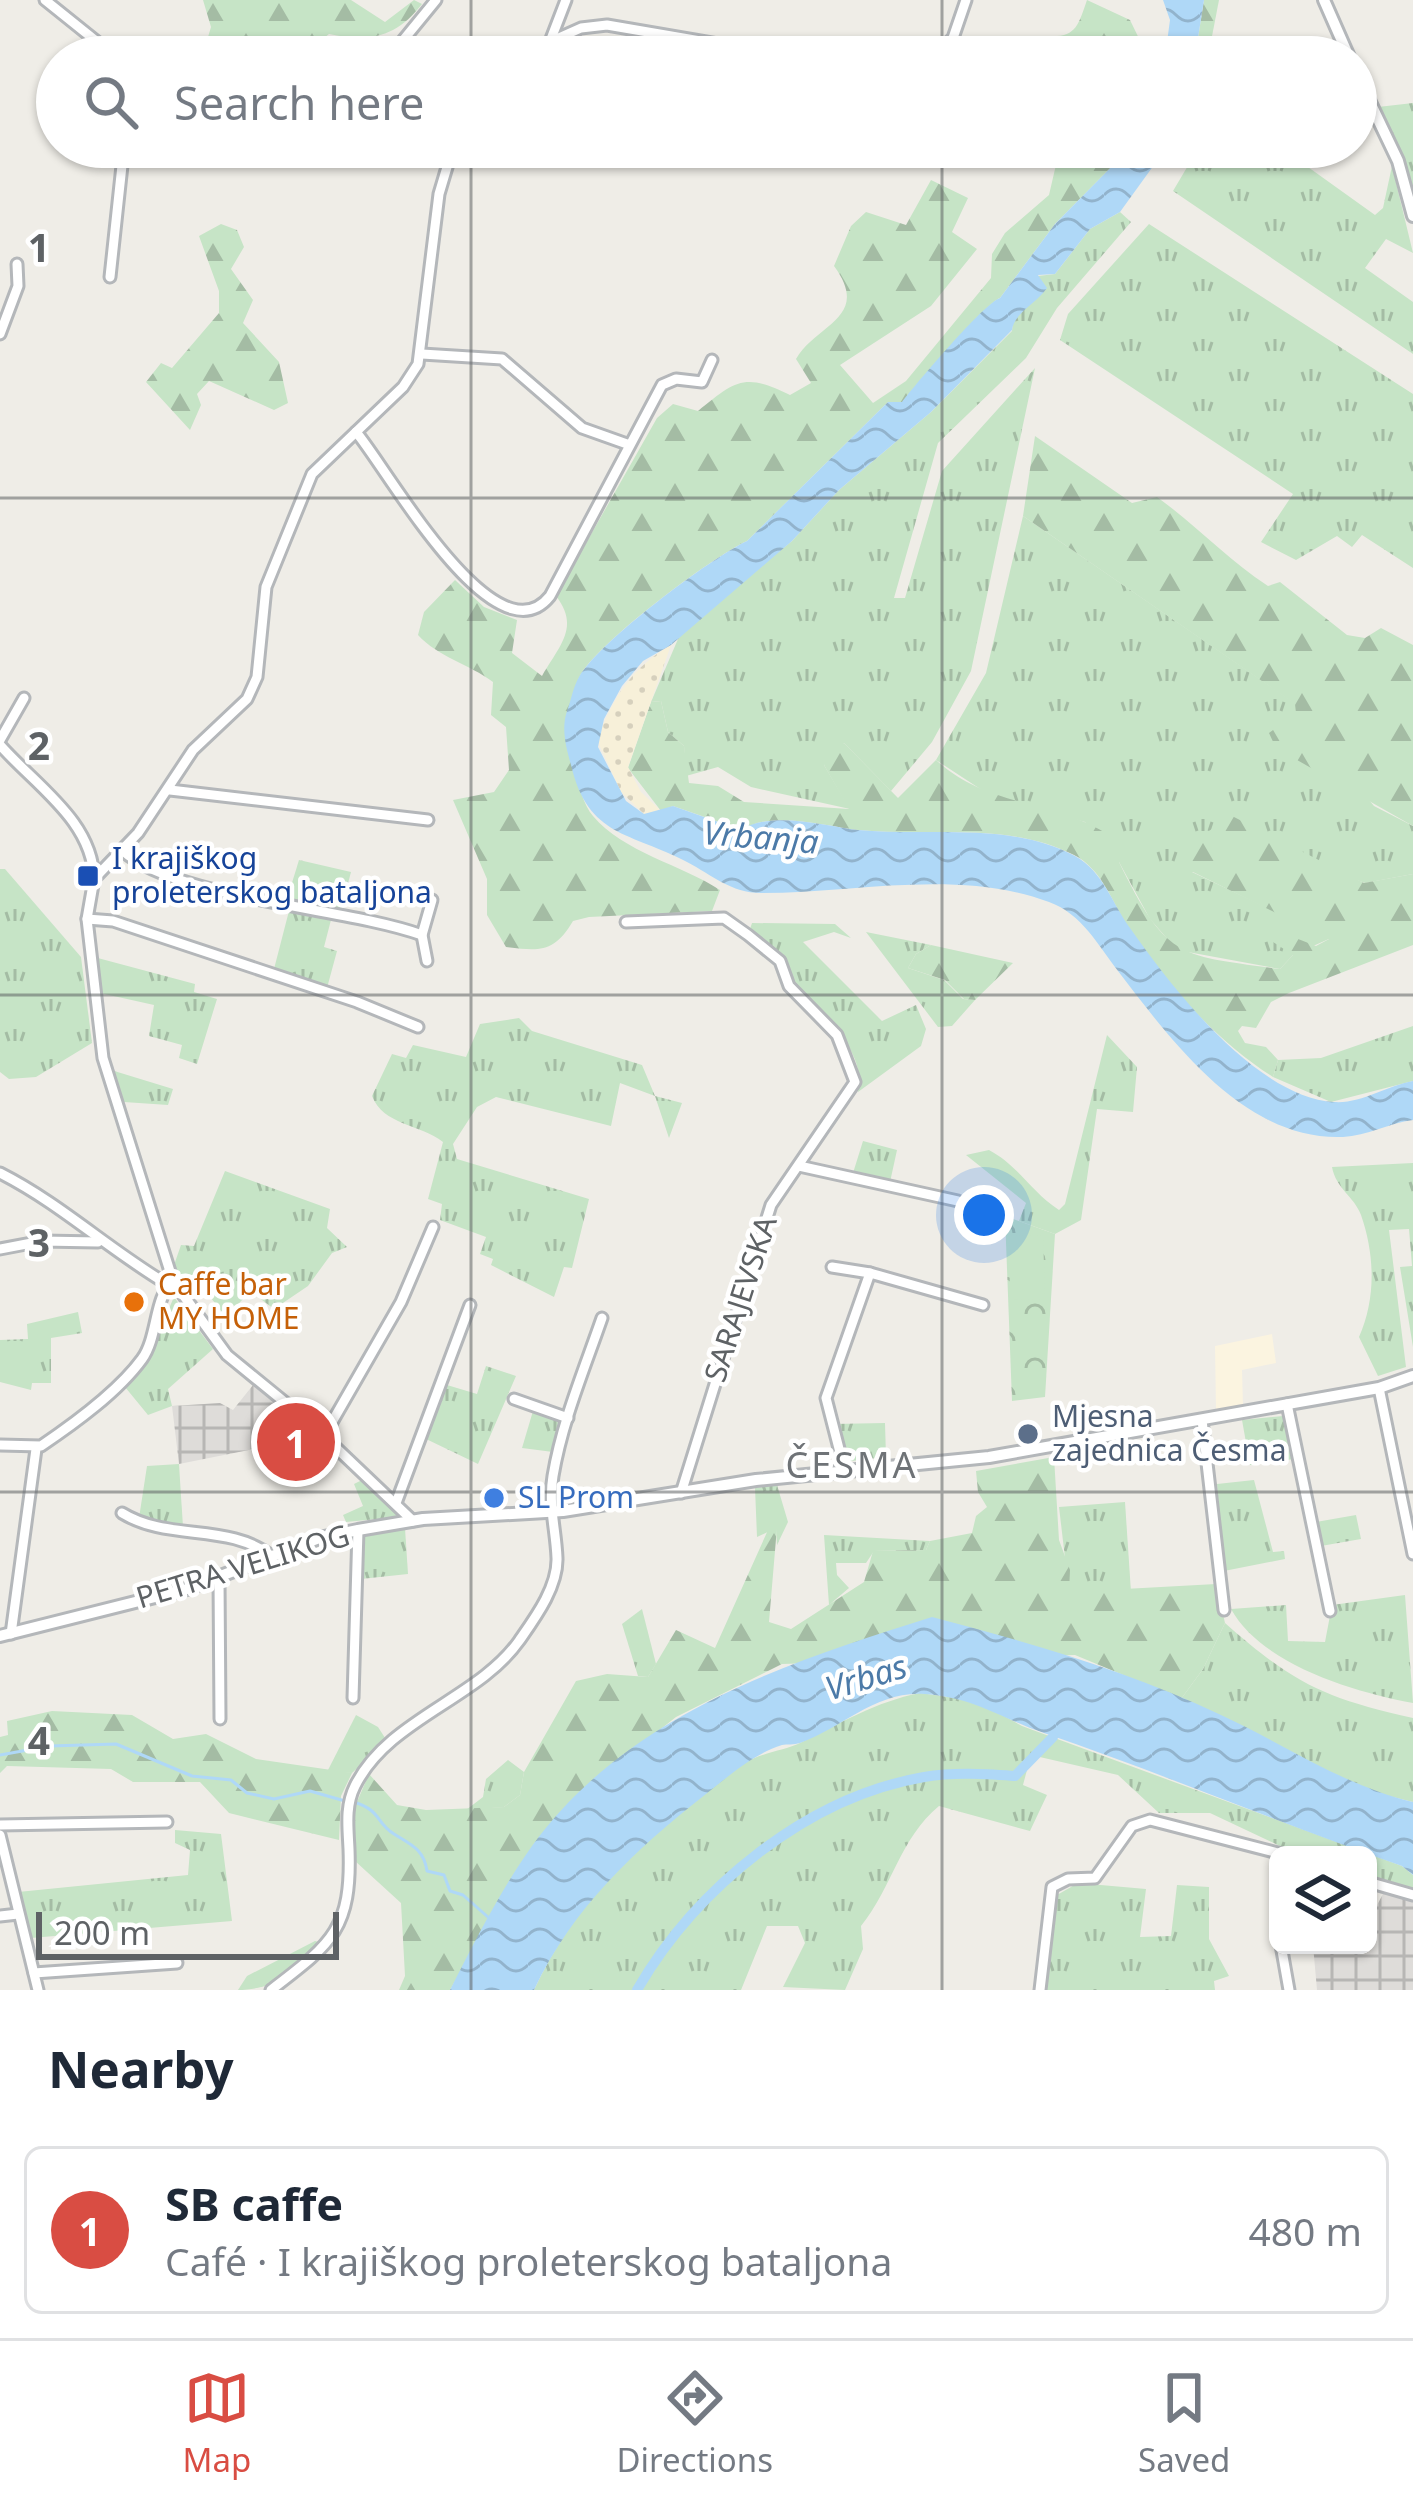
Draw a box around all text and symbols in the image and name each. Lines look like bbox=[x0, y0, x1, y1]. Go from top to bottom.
search box bbox=[36, 36, 1377, 168]
icon: search bbox=[78, 69, 144, 135]
text: Search here bbox=[174, 72, 424, 133]
text: 1 bbox=[28, 220, 50, 273]
text: 2 bbox=[28, 718, 50, 771]
water label: Vrbanja bbox=[702, 809, 821, 864]
place label: I krajiškog proleterskog bataljona bbox=[112, 837, 432, 912]
marker: I krajiškog proleterskog bataljona bbox=[75, 863, 101, 889]
your location bbox=[954, 1185, 1014, 1245]
street label: SARAJEVSKA bbox=[693, 1210, 786, 1387]
text: 3 bbox=[28, 1215, 50, 1268]
place label: Caffe bar MY HOME bbox=[158, 1263, 300, 1338]
marker: Caffe bar MY HOME bbox=[121, 1289, 147, 1315]
place label: Mjesna zajednica Česma bbox=[1052, 1395, 1286, 1470]
pin: 1 bbox=[257, 1397, 335, 1487]
marker: Mjesna zajednica Česma bbox=[1015, 1421, 1041, 1447]
district label: ČESMA bbox=[785, 1440, 919, 1489]
place label: SL Prom bbox=[518, 1476, 634, 1517]
marker: SL Prom bbox=[481, 1485, 507, 1511]
street label: PETRA VELIKOG bbox=[131, 1514, 354, 1617]
water label: Vrbas bbox=[820, 1643, 912, 1710]
text: 4 bbox=[28, 1713, 50, 1766]
map controls bbox=[1269, 1846, 1377, 1954]
button: layers bbox=[1269, 1846, 1377, 1954]
scale bar bbox=[36, 1906, 339, 1959]
text: 200 m bbox=[54, 1910, 150, 1955]
text: Nearby bbox=[48, 2033, 234, 2103]
text: SB caffe bbox=[165, 2173, 343, 2234]
text: 1 bbox=[79, 2204, 101, 2257]
text: 480 m bbox=[1248, 2204, 1362, 2257]
text: Café · I krajiškog proleterskog bataljona bbox=[165, 2234, 892, 2287]
tab: Map bbox=[183, 2365, 251, 2482]
tab: Directions bbox=[616, 2365, 773, 2482]
tab: Saved bbox=[1138, 2365, 1230, 2482]

